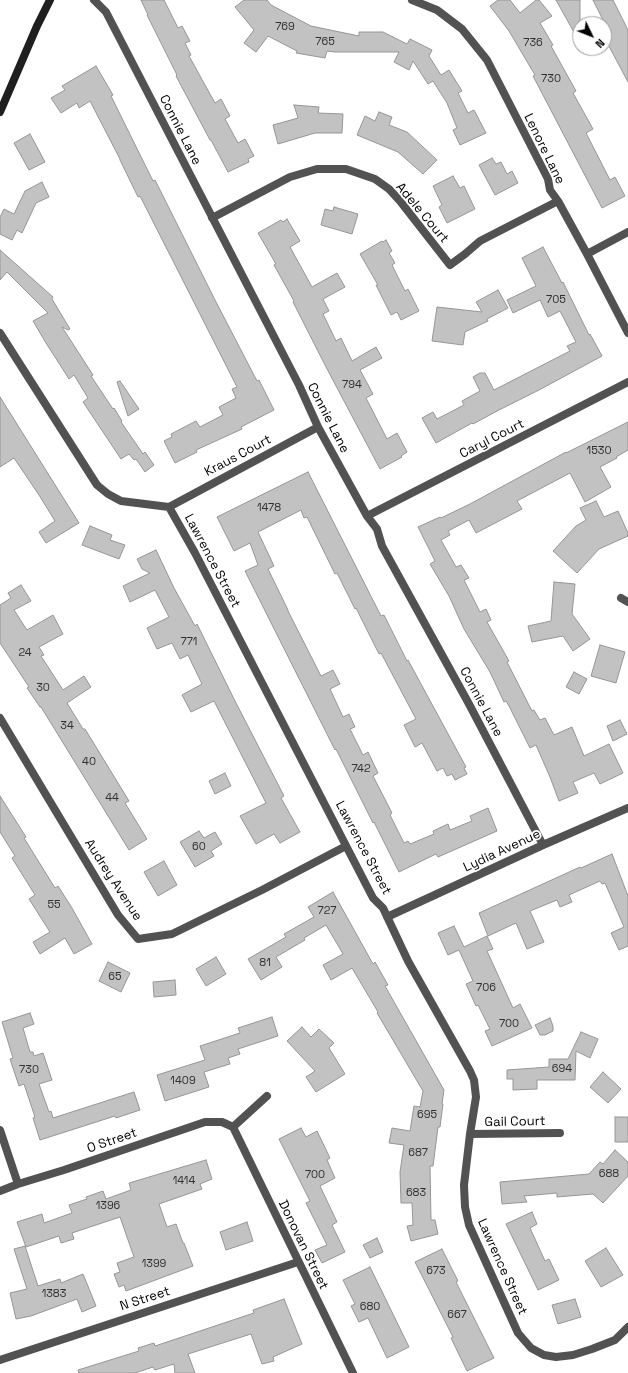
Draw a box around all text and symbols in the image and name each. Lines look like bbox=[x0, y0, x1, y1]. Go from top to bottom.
north arrow bbox=[572, 16, 612, 56]
house number: 769 bbox=[275, 20, 295, 34]
house number: 765 bbox=[315, 35, 335, 49]
house number: 736 bbox=[523, 36, 543, 50]
text: N bbox=[592, 36, 608, 51]
house number: 730 bbox=[541, 72, 561, 86]
street label: Connie Lane bbox=[156, 92, 204, 168]
street label: Lenore Lane bbox=[520, 111, 568, 187]
street label: Adele Court bbox=[392, 180, 452, 246]
house number: 705 bbox=[546, 293, 566, 307]
house number: 794 bbox=[342, 378, 362, 392]
street label: Connie Lane bbox=[304, 380, 352, 456]
street label: Caryl Court bbox=[457, 416, 527, 462]
street label: Kraus Court bbox=[202, 432, 274, 480]
house number: 1530 bbox=[587, 444, 611, 458]
house number: 1478 bbox=[257, 501, 281, 515]
street label: Lawrence Street bbox=[181, 512, 243, 610]
house number: 771 bbox=[181, 635, 197, 649]
house number: 24 bbox=[18, 646, 32, 660]
street label: Connie Lane bbox=[456, 664, 506, 740]
house number: 30 bbox=[36, 681, 50, 695]
house number: 34 bbox=[60, 719, 74, 733]
house number: 40 bbox=[82, 755, 96, 769]
house number: 742 bbox=[351, 762, 371, 776]
house number: 44 bbox=[105, 791, 119, 805]
street label: Lawrence Street bbox=[332, 799, 394, 897]
street label: Lydia Avenue bbox=[461, 826, 543, 876]
street label: Audrey Avenue bbox=[81, 836, 145, 924]
house number: 60 bbox=[192, 840, 206, 854]
house number: 55 bbox=[47, 898, 61, 912]
house number: 727 bbox=[318, 904, 336, 918]
house number: 81 bbox=[259, 956, 271, 970]
house number: 65 bbox=[108, 970, 122, 984]
house number: 706 bbox=[476, 981, 496, 995]
house number: 700 bbox=[499, 1017, 519, 1031]
house number: 694 bbox=[552, 1062, 572, 1076]
house number: 730 bbox=[19, 1063, 39, 1077]
house number: 1409 bbox=[170, 1074, 196, 1088]
house number: 695 bbox=[417, 1108, 437, 1122]
street label: Gail Court bbox=[484, 1114, 546, 1130]
street label: O Street bbox=[85, 1125, 139, 1157]
house number: 687 bbox=[408, 1146, 428, 1160]
house number: 688 bbox=[599, 1167, 619, 1181]
house number: 700 bbox=[305, 1168, 325, 1182]
house number: 1414 bbox=[173, 1174, 195, 1188]
house number: 683 bbox=[406, 1186, 426, 1200]
street label: Donovan Street bbox=[275, 1198, 331, 1292]
house number: 1396 bbox=[96, 1199, 120, 1213]
street label: Lawrence Street bbox=[474, 1216, 530, 1318]
house number: 1399 bbox=[142, 1257, 166, 1271]
house number: 673 bbox=[426, 1264, 446, 1278]
street label: N Street bbox=[118, 1284, 172, 1314]
house number: 1383 bbox=[42, 1287, 66, 1301]
house number: 680 bbox=[360, 1300, 380, 1314]
house number: 667 bbox=[447, 1308, 467, 1322]

